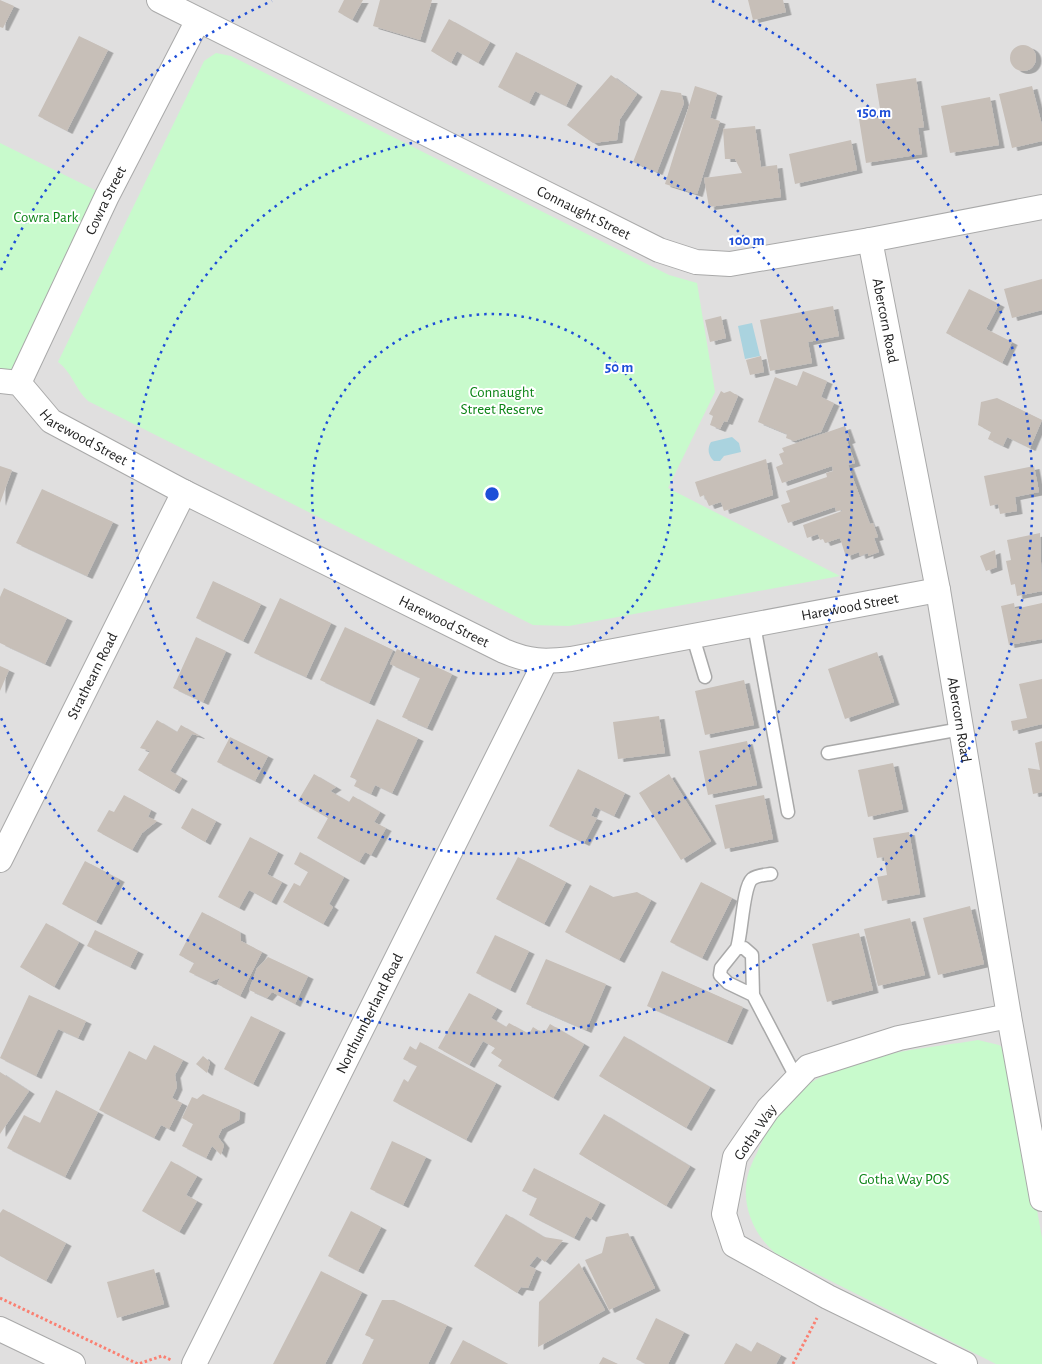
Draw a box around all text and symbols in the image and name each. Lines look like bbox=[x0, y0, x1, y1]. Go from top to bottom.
text: 150 m bbox=[857, 105, 891, 120]
street label: Cowra Street bbox=[83, 164, 129, 237]
street label: Connaught Street bbox=[534, 183, 633, 243]
park label: Cowra Park bbox=[14, 210, 79, 225]
text: 100 m bbox=[729, 233, 765, 248]
street label: Abercorn Road bbox=[870, 277, 901, 365]
text: 50 m bbox=[605, 360, 633, 375]
park label: Connaught Street Reserve bbox=[460, 385, 544, 417]
street label: Harewood Street bbox=[36, 406, 130, 468]
centre of rings bbox=[483, 485, 501, 503]
street label: Harewood Street bbox=[800, 591, 900, 624]
street label: Harewood Street bbox=[396, 593, 492, 650]
street label: Strathearn Road bbox=[65, 630, 121, 722]
street label: Abercorn Road bbox=[945, 676, 974, 764]
street label: Northumberland Road bbox=[334, 951, 406, 1076]
street label: Gotha Way bbox=[731, 1101, 780, 1163]
park label: Gotha Way POS bbox=[859, 1172, 949, 1187]

